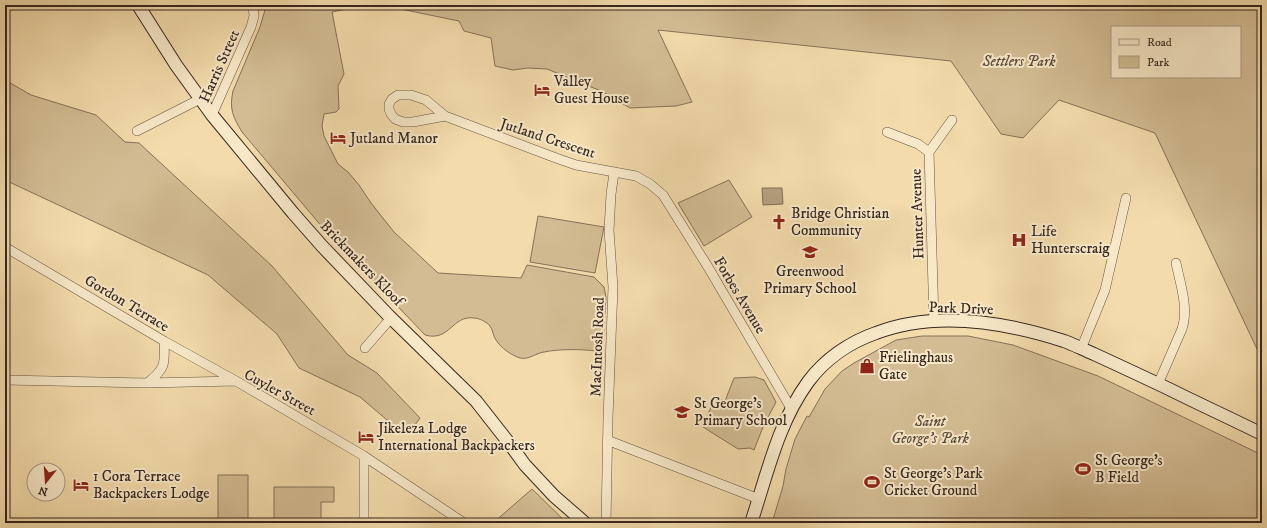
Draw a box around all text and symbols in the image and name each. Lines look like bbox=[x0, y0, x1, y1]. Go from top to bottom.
legend bbox=[1111, 26, 1241, 78]
street label: Harris Street bbox=[195, 27, 244, 106]
text: Road bbox=[1147, 35, 1172, 50]
park label: Settlers Park bbox=[981, 52, 1056, 71]
text: Park bbox=[1147, 55, 1169, 70]
place label: Valley Guest House bbox=[553, 72, 629, 108]
hotel icon: Valley Guest House bbox=[533, 81, 551, 99]
street label: Jutland Crescent bbox=[496, 114, 598, 163]
hotel icon: Jutland Manor bbox=[329, 129, 347, 147]
place label: Jutland Manor bbox=[348, 129, 438, 148]
street label: Hunter Avenue bbox=[906, 168, 929, 259]
place label: Bridge Christian Community bbox=[791, 204, 889, 240]
church icon: Bridge Christian Community bbox=[770, 213, 788, 231]
street label: Brickmakers Kloof bbox=[316, 216, 409, 312]
place label: Life Hunterscraig bbox=[1031, 222, 1110, 258]
hospital icon: Life Hunterscraig bbox=[1010, 231, 1028, 249]
school or university icon: Greenwood Primary School bbox=[801, 243, 819, 261]
street label: Forbes Avenue bbox=[709, 253, 770, 337]
place label: Greenwood Primary School bbox=[764, 262, 857, 298]
street label: Gordon Terrace bbox=[81, 271, 173, 336]
street label: MacIntosh Road bbox=[586, 296, 609, 397]
street label: Park Drive bbox=[928, 298, 994, 319]
place label: Frielinghaus Gate bbox=[879, 348, 953, 384]
shop icon: Frielinghaus Gate bbox=[858, 357, 876, 375]
street label: Cuyler Street bbox=[241, 365, 319, 420]
place label: St George's Primary School bbox=[694, 394, 787, 430]
school or university icon: St George's Primary School bbox=[673, 403, 691, 421]
park label: Saint George's Park bbox=[891, 412, 970, 448]
place label: Jikeleza Lodge International Backpackers bbox=[376, 419, 535, 455]
hotel icon: Jikeleza Lodge International Backpackers bbox=[357, 428, 375, 446]
place label: St George's B Field bbox=[1095, 451, 1163, 487]
sports icon: St George's B Field bbox=[1074, 460, 1092, 478]
north arrow bbox=[26, 462, 66, 502]
place label: St George's Park Cricket Ground bbox=[884, 464, 983, 500]
place label: 1 Cora Terrace Backpackers Lodge bbox=[93, 467, 209, 503]
sports icon: St George's Park Cricket Ground bbox=[863, 473, 881, 491]
hotel icon: 1 Cora Terrace Backpackers Lodge bbox=[72, 476, 90, 494]
text: N bbox=[37, 483, 50, 499]

